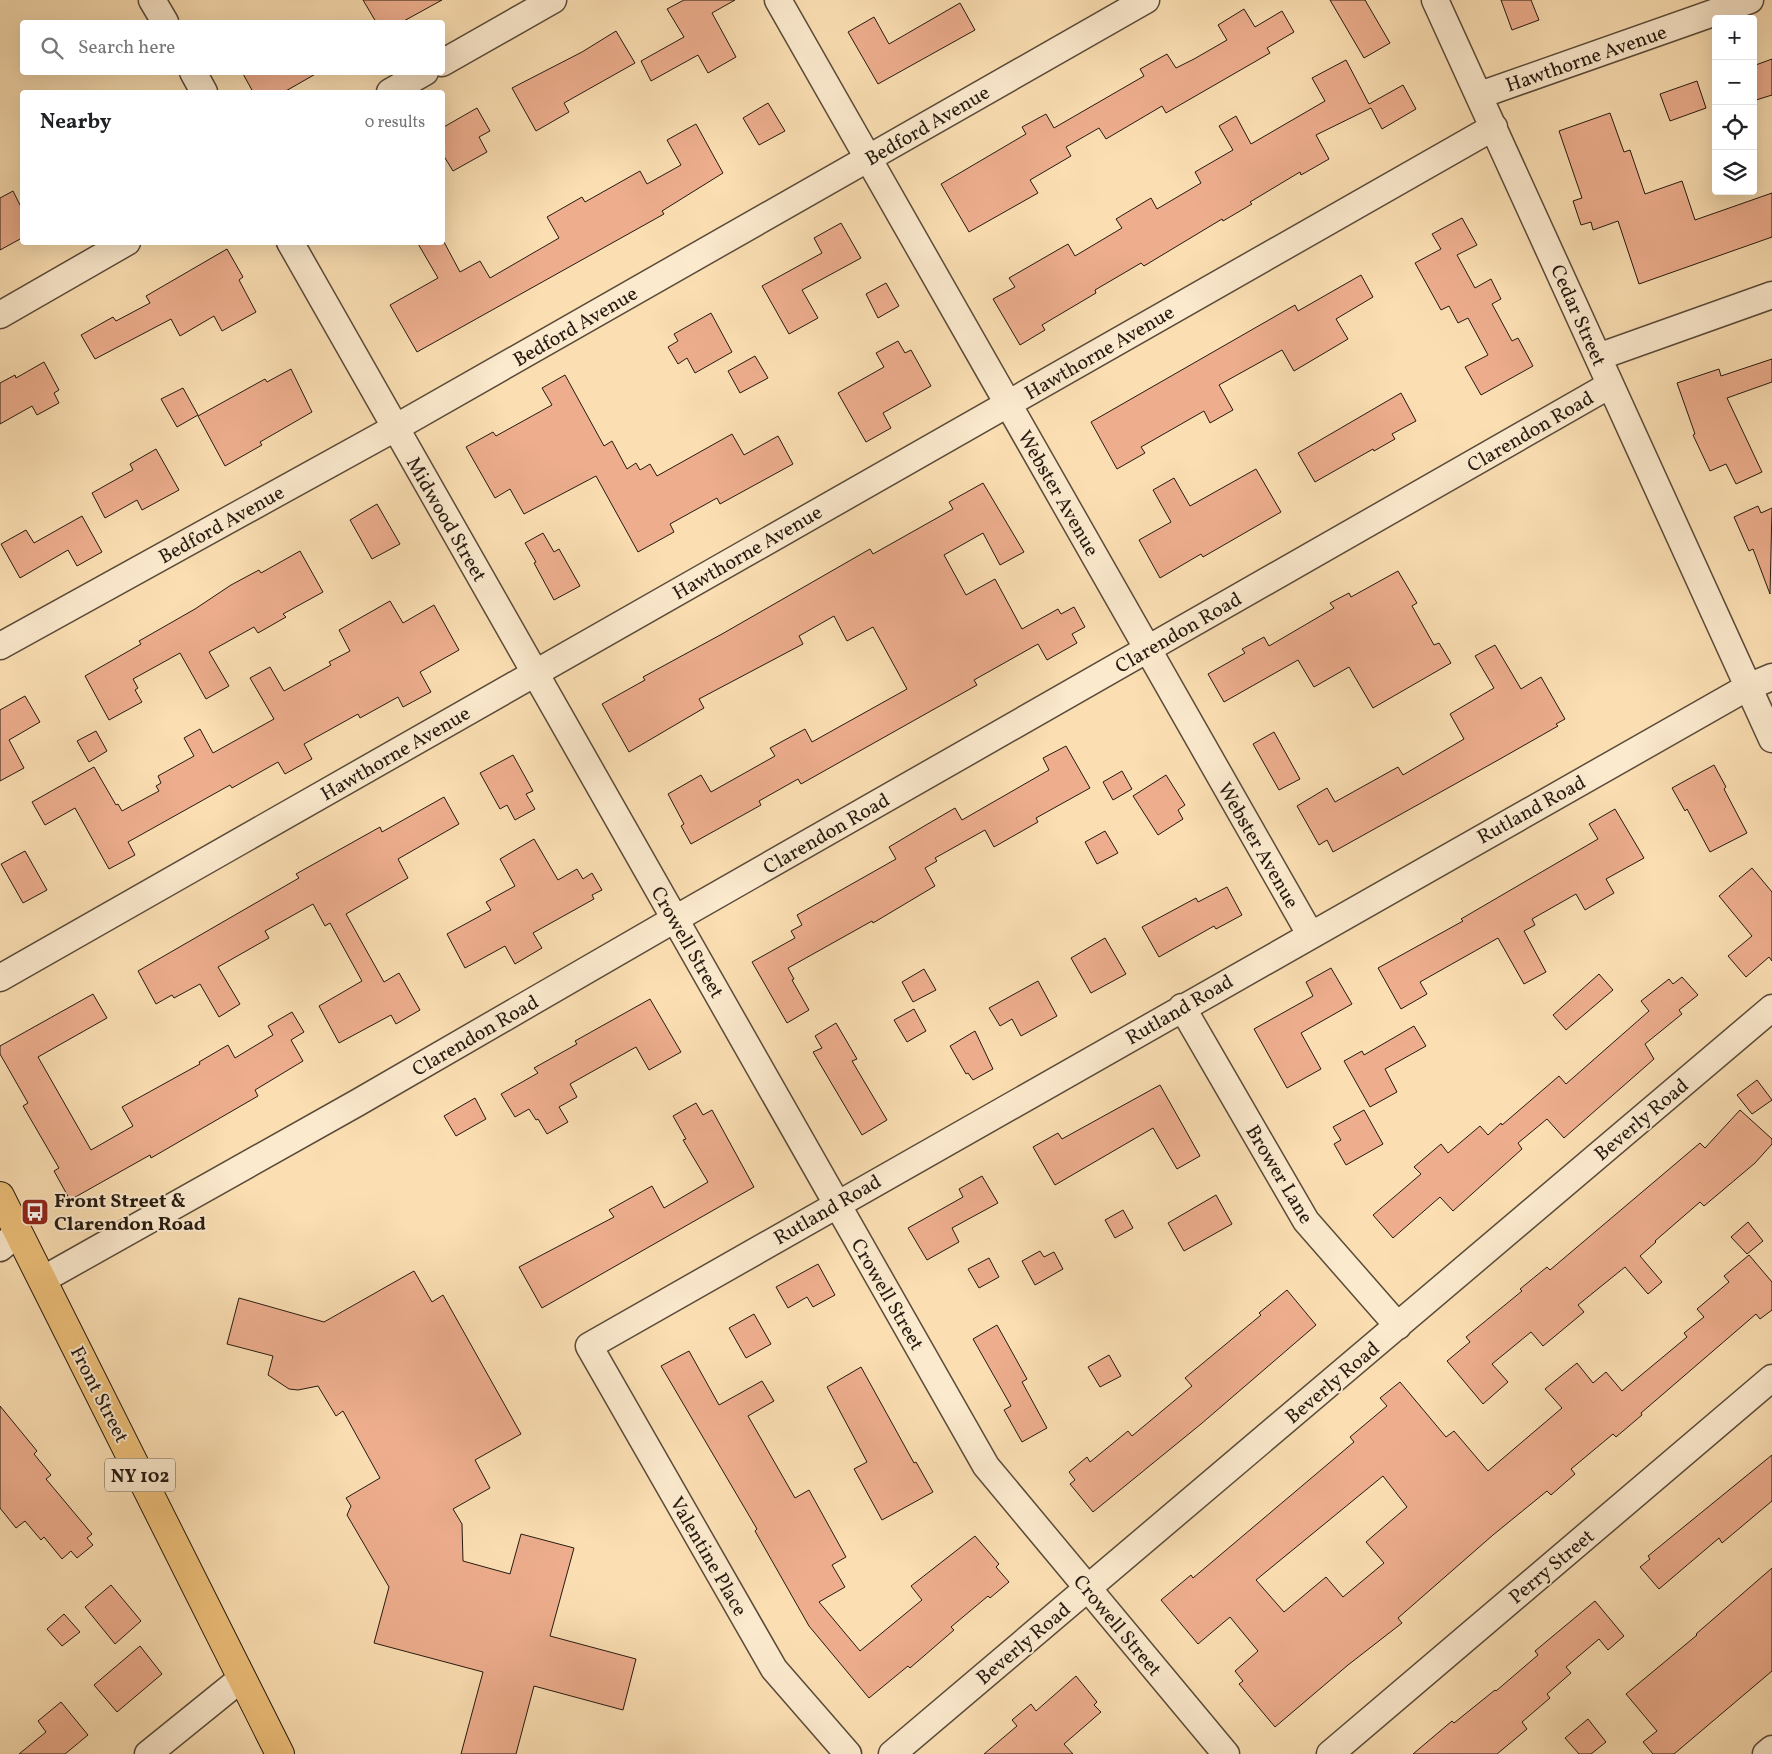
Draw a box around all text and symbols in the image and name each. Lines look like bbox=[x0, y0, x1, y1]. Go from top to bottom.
map controls bbox=[1712, 15, 1757, 195]
button: + bbox=[1712, 15, 1757, 60]
street label: Hawthorne Avenue bbox=[1502, 19, 1671, 101]
search box bbox=[20, 20, 445, 75]
icon: search bbox=[38, 34, 66, 62]
text: Search here bbox=[78, 35, 175, 61]
button: − bbox=[1712, 60, 1757, 105]
street label: Bedford Avenue bbox=[860, 80, 996, 174]
button: locate bbox=[1712, 105, 1757, 150]
text: Nearby bbox=[40, 108, 111, 137]
text: 0 results bbox=[365, 112, 425, 134]
button: layers bbox=[1712, 150, 1757, 195]
street label: Cedar Street bbox=[1542, 261, 1612, 371]
street label: Bedford Avenue bbox=[508, 281, 644, 375]
street label: Hawthorne Avenue bbox=[1020, 299, 1180, 408]
street label: Clarendon Road bbox=[1463, 385, 1599, 480]
street label: Webster Avenue bbox=[1010, 426, 1105, 562]
street label: Midwood Street bbox=[398, 452, 492, 588]
street label: Bedford Avenue bbox=[154, 480, 290, 572]
street label: Hawthorne Avenue bbox=[668, 499, 828, 608]
street label: Clarendon Road bbox=[1111, 586, 1247, 681]
street label: Hawthorne Avenue bbox=[316, 700, 476, 809]
street label: Rutland Road bbox=[1473, 769, 1591, 852]
street label: Webster Avenue bbox=[1210, 778, 1305, 914]
street label: Clarendon Road bbox=[759, 787, 895, 882]
street label: Crowell Street bbox=[643, 882, 730, 1004]
street label: Rutland Road bbox=[1121, 969, 1239, 1053]
street label: Clarendon Road bbox=[408, 989, 544, 1084]
street label: Beverly Road bbox=[1589, 1073, 1695, 1168]
street label: Brower Lane bbox=[1238, 1120, 1319, 1230]
street label: Rutland Road bbox=[769, 1169, 887, 1253]
place label: Front Street & Clarendon Road bbox=[54, 1188, 206, 1239]
bus stop icon: Front Street & Clarendon Road bbox=[20, 1197, 50, 1227]
street label: Crowell Street bbox=[843, 1234, 930, 1356]
street label: Beverly Road bbox=[1280, 1336, 1386, 1431]
street label: Front Street bbox=[62, 1342, 135, 1448]
road number: NY 102 bbox=[105, 1458, 175, 1492]
street label: Valentine Place bbox=[662, 1492, 753, 1622]
street label: Perry Street bbox=[1503, 1523, 1601, 1612]
street label: Crowell Street bbox=[1066, 1569, 1167, 1683]
street label: Beverly Road bbox=[971, 1597, 1077, 1692]

